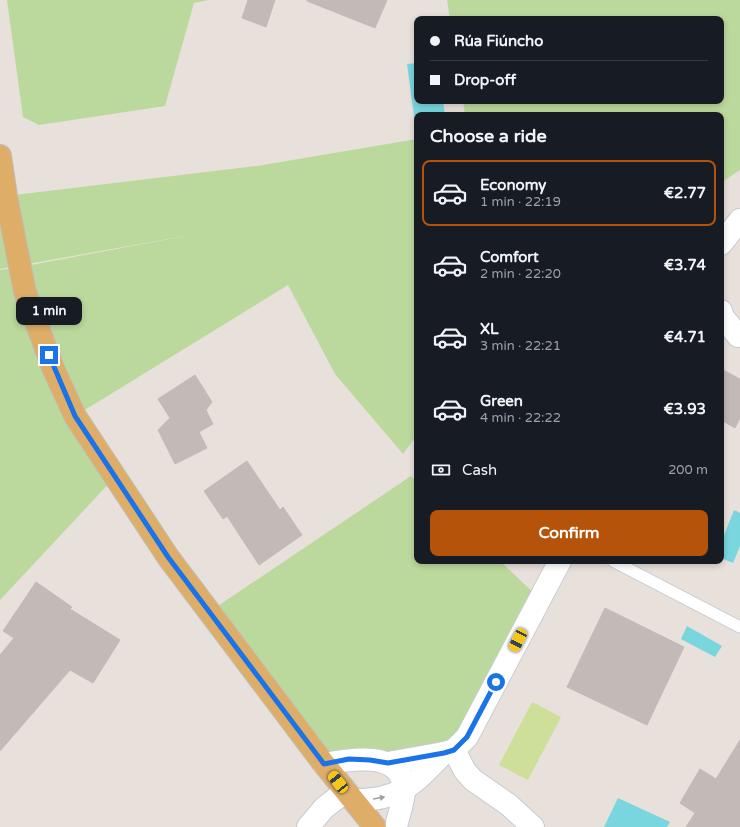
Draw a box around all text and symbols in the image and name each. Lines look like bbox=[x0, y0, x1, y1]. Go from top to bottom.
text: Rúa Fiúncho bbox=[454, 32, 543, 50]
text: Drop-off bbox=[454, 71, 516, 89]
text: Choose a ride bbox=[430, 125, 547, 147]
icon: car bbox=[432, 175, 468, 211]
text: Economy bbox=[480, 176, 546, 194]
text: €2.77 bbox=[664, 184, 706, 202]
text: 1 min · 22:19 bbox=[480, 194, 561, 210]
icon: car bbox=[432, 247, 468, 283]
text: Comfort bbox=[480, 248, 539, 266]
text: €3.74 bbox=[664, 256, 706, 274]
text: 2 min · 22:20 bbox=[480, 266, 561, 282]
callout: 1 min bbox=[16, 297, 82, 325]
text: 1 min bbox=[32, 303, 66, 319]
icon: car bbox=[432, 319, 468, 355]
text: XL bbox=[480, 320, 499, 338]
text: €4.71 bbox=[664, 328, 706, 346]
text: 3 min · 22:21 bbox=[480, 338, 561, 354]
route end bbox=[40, 346, 58, 364]
icon: car bbox=[432, 391, 468, 427]
text: Green bbox=[480, 392, 523, 410]
text: €3.93 bbox=[664, 400, 706, 418]
text: 4 min · 22:22 bbox=[480, 410, 561, 426]
icon: cash bbox=[430, 459, 452, 481]
text: Cash bbox=[462, 461, 497, 479]
text: 200 m bbox=[668, 462, 708, 478]
button: Confirm bbox=[430, 510, 708, 556]
car bbox=[507, 627, 529, 653]
route start bbox=[487, 673, 505, 691]
car bbox=[326, 769, 350, 795]
one-way arrow bbox=[373, 795, 385, 801]

